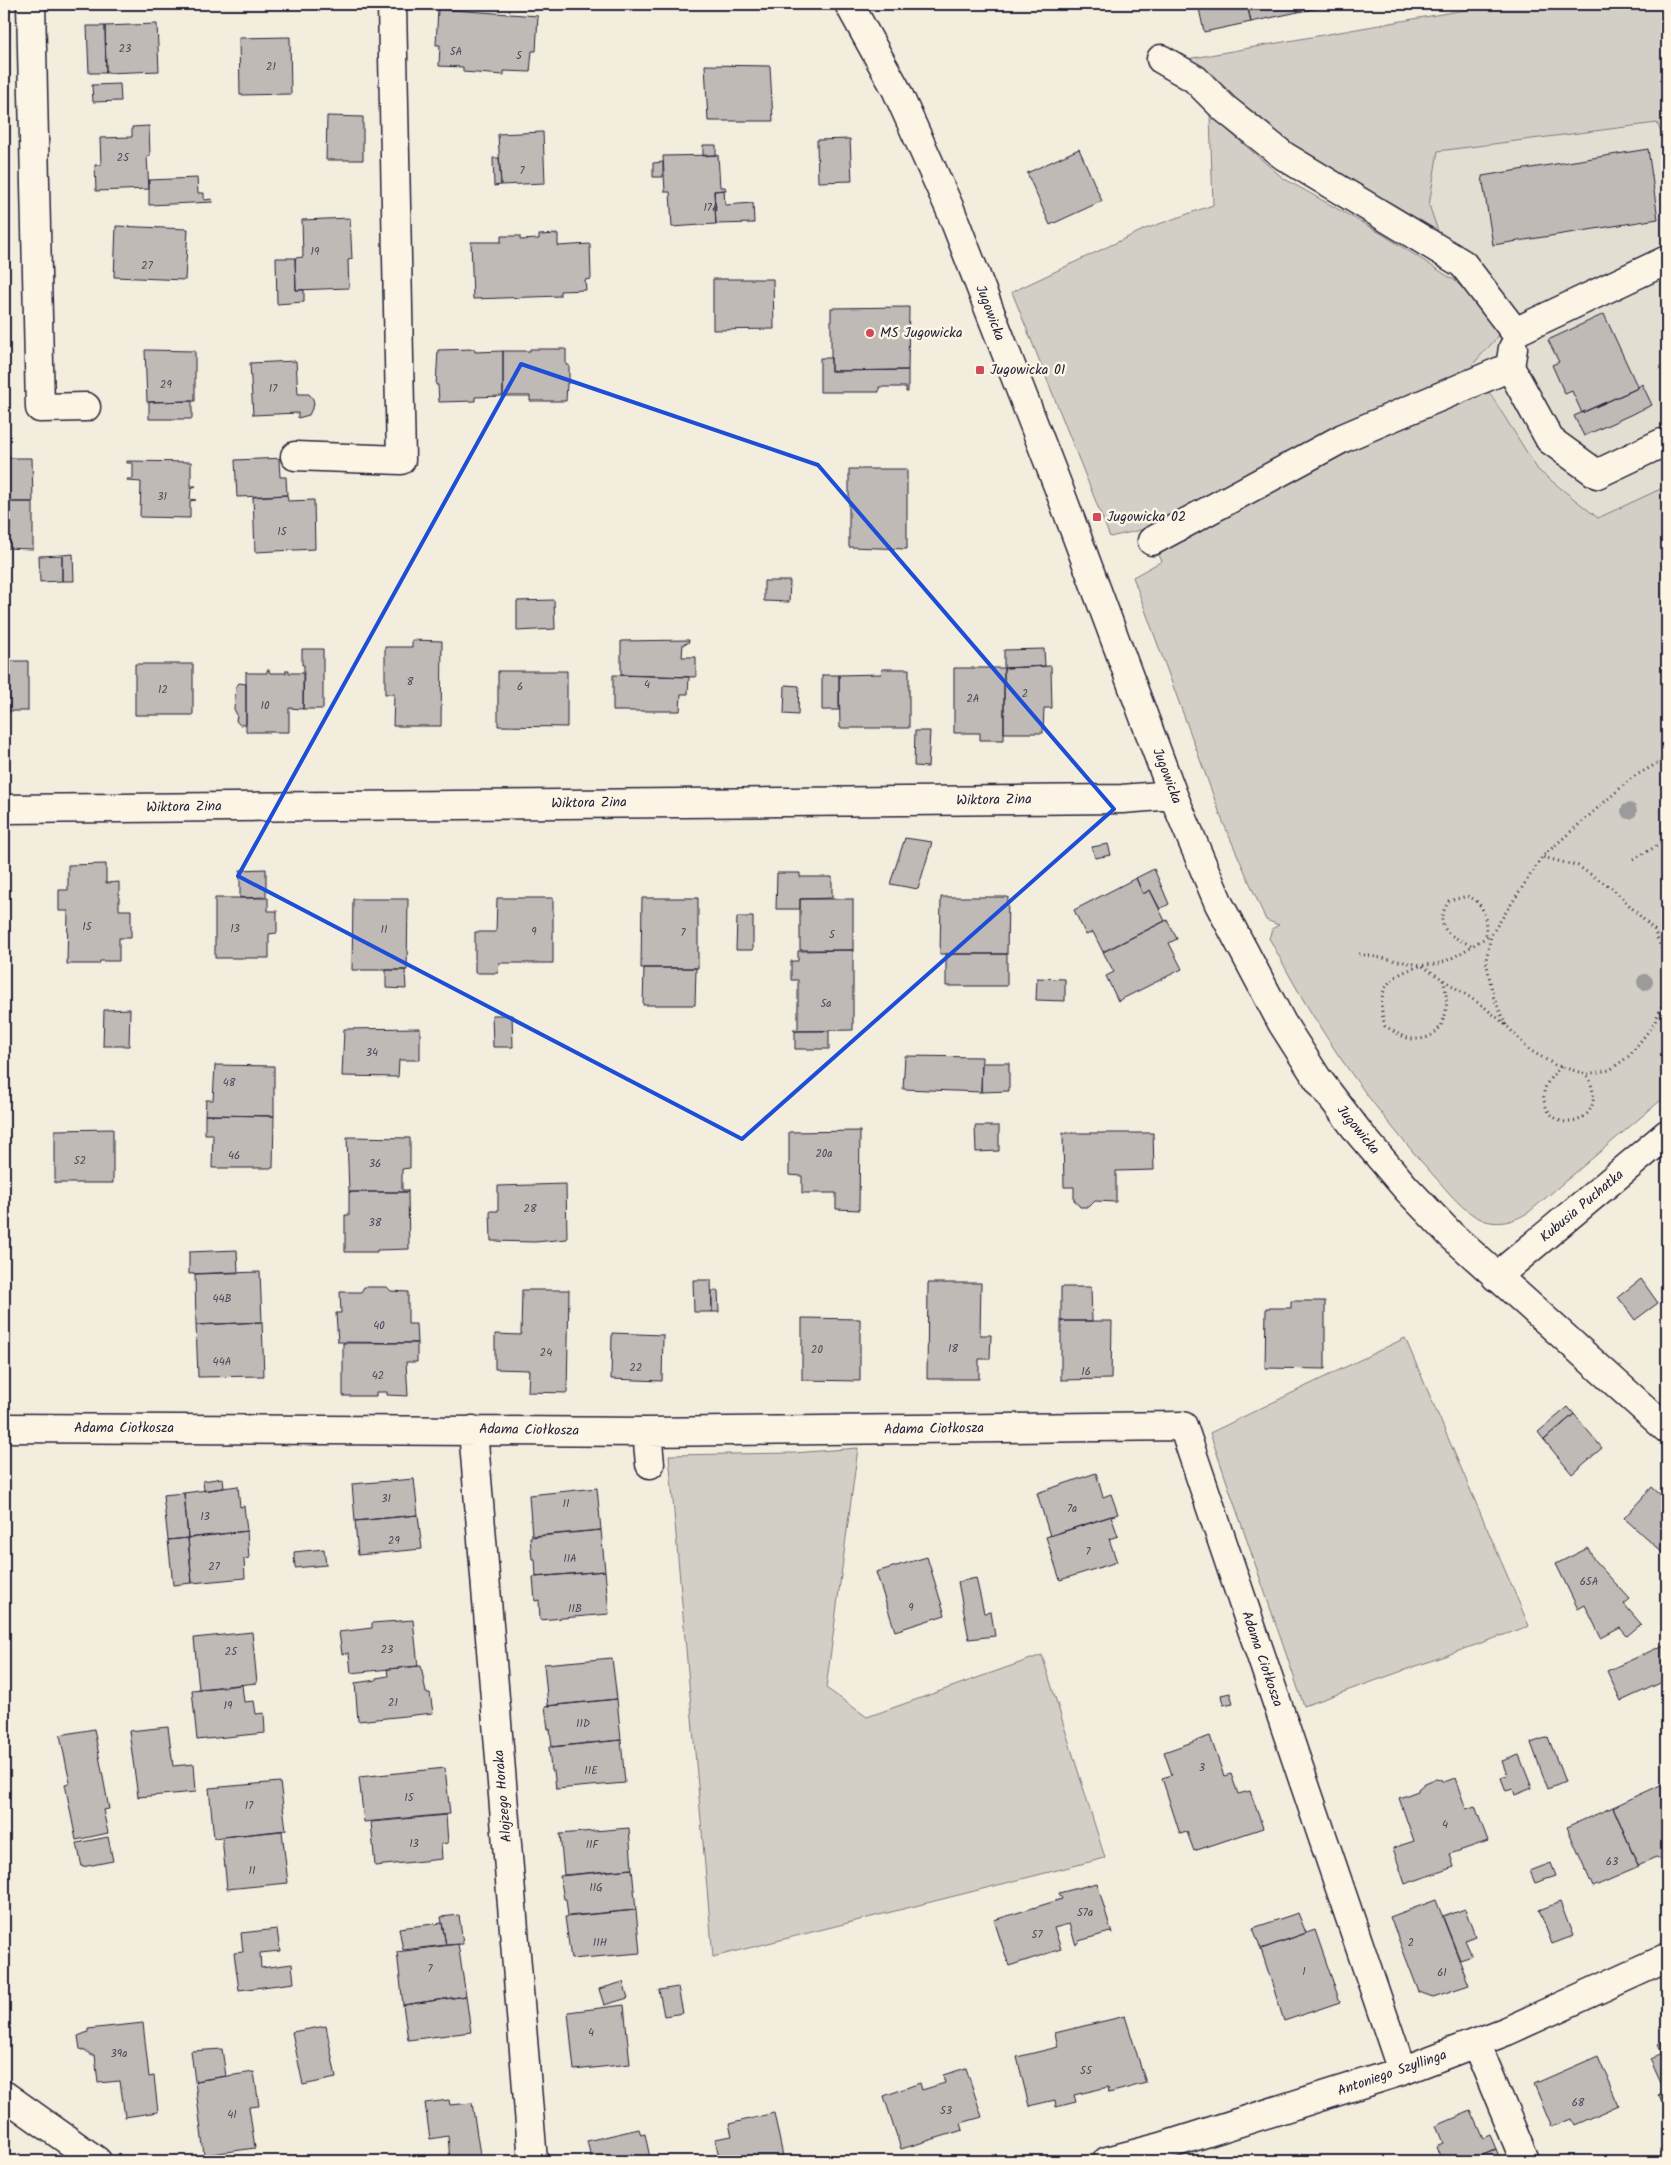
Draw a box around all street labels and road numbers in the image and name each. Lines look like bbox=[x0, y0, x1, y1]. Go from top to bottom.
street label: Jugowicka bbox=[969, 282, 1011, 344]
street label: Jugowicka bbox=[1146, 745, 1188, 807]
street label: Wiktora Zina bbox=[956, 788, 1032, 812]
street label: Wiktora Zina bbox=[551, 791, 627, 815]
street label: Wiktora Zina bbox=[146, 795, 222, 819]
street label: Jugowicka bbox=[1331, 1100, 1385, 1160]
street label: Kubusia Puchatka bbox=[1535, 1164, 1629, 1248]
street label: Adama Ciołkosza bbox=[74, 1417, 174, 1439]
street label: Adama Ciołkosza bbox=[884, 1417, 984, 1441]
street label: Adama Ciołkosza bbox=[479, 1418, 579, 1442]
street label: Adama Ciołkosza bbox=[1235, 1608, 1289, 1710]
street label: Alojzego Horaka bbox=[488, 1749, 518, 1843]
street label: Antoniego Szyllinga bbox=[1334, 2044, 1450, 2102]

